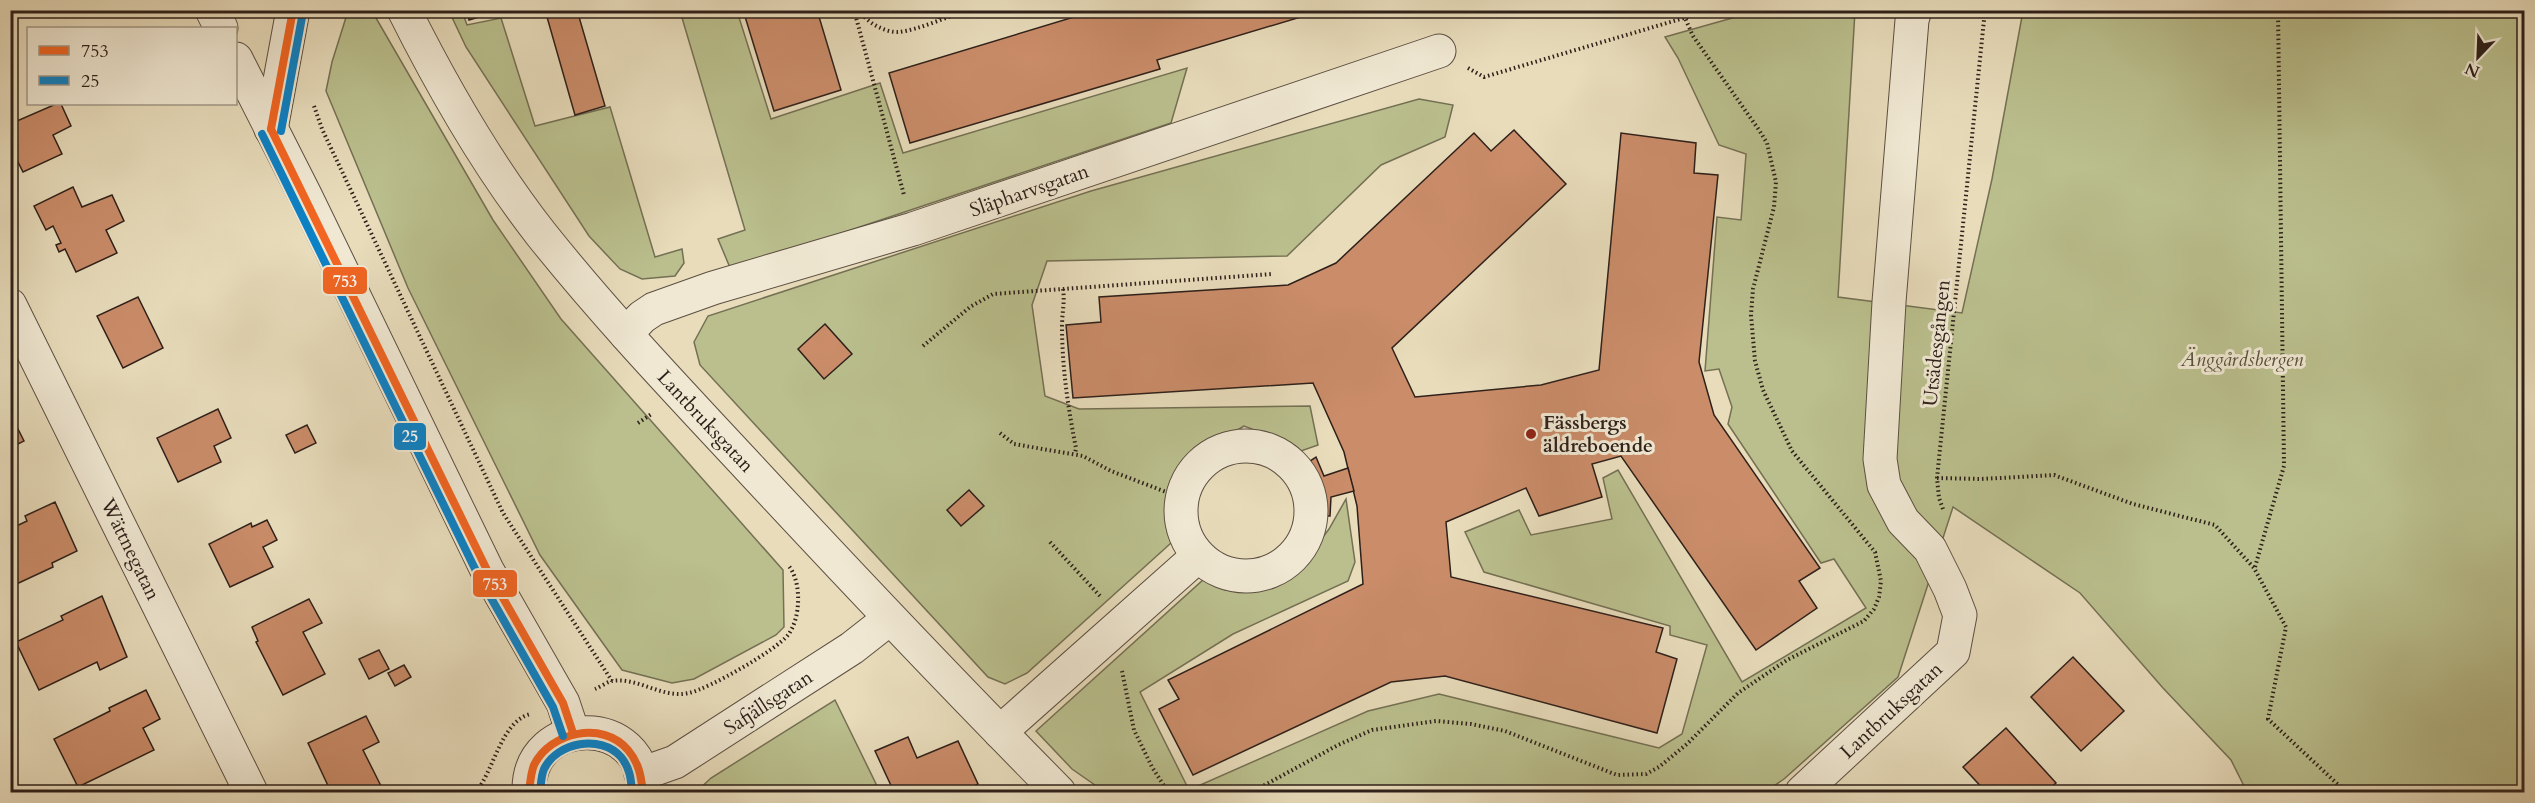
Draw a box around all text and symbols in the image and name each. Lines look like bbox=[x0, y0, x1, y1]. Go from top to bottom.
legend bbox=[27, 27, 237, 105]
north arrow bbox=[2448, 27, 2508, 87]
text: 753 bbox=[81, 39, 109, 64]
text: N bbox=[2462, 57, 2483, 83]
text: 25 bbox=[81, 69, 99, 94]
street label: Släpharvsgatan bbox=[966, 157, 1093, 223]
line badge: 753 bbox=[322, 266, 368, 295]
text: 753 bbox=[333, 271, 357, 293]
street label: Utsädesgången bbox=[1916, 278, 1957, 408]
park label: Änggårdsbergen bbox=[2180, 346, 2303, 373]
street label: Lantbruksgatan bbox=[651, 364, 761, 479]
place label: Fässbergs äldreboende bbox=[1543, 409, 1653, 459]
line badge: 25 bbox=[393, 422, 427, 451]
text: 25 bbox=[402, 426, 418, 448]
marker: Fässbergs äldreboende bbox=[1524, 427, 1538, 441]
street label: Wättnegatan bbox=[94, 493, 167, 605]
line badge: 753 bbox=[472, 569, 518, 598]
text: 753 bbox=[483, 574, 507, 596]
street label: Lantbruksgatan bbox=[1834, 655, 1949, 765]
street label: Safjällsgatan bbox=[719, 663, 818, 741]

